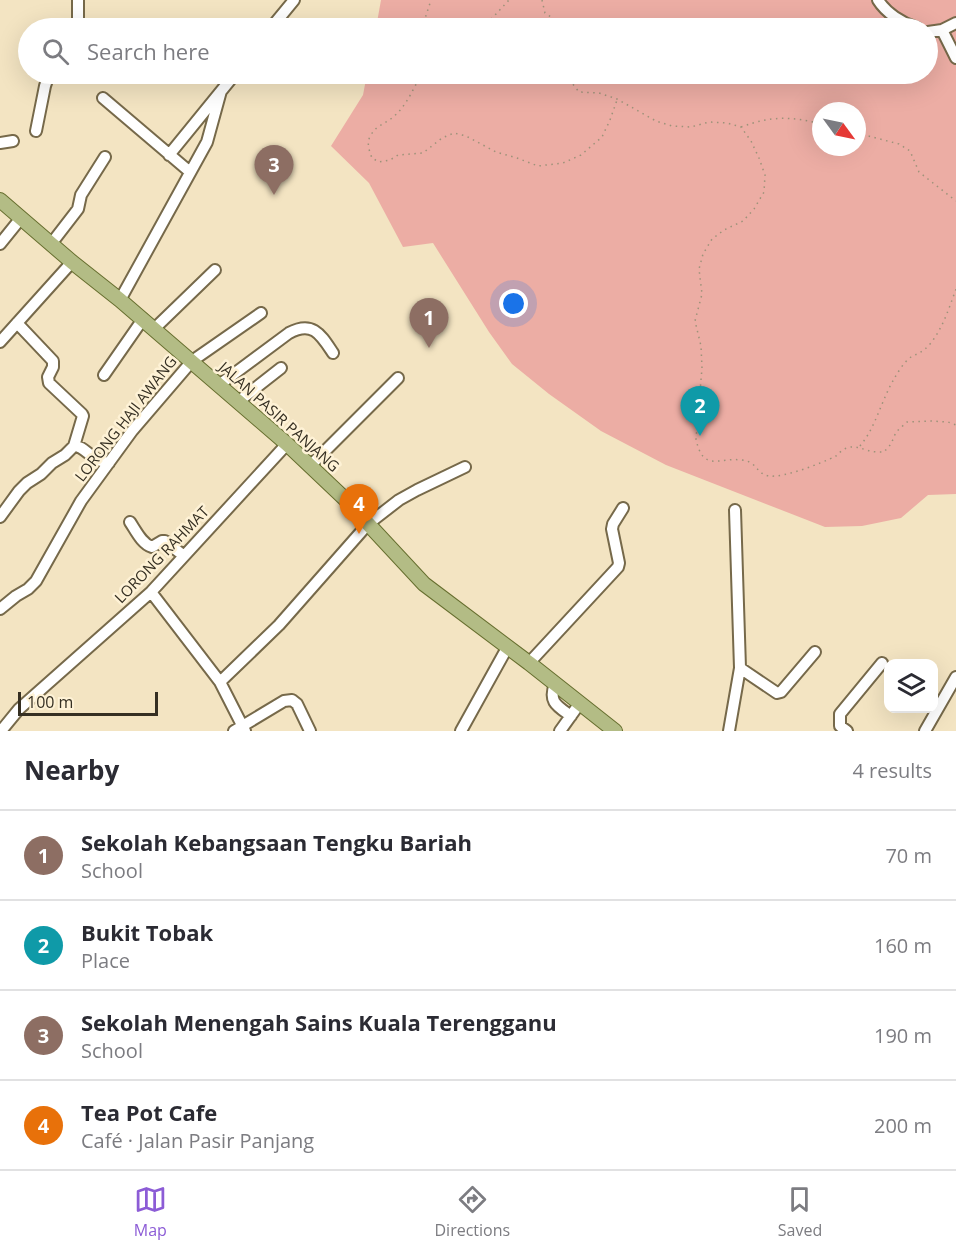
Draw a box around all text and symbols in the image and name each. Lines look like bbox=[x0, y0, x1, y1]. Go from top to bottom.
search box bbox=[18, 18, 938, 84]
icon: search bbox=[39, 35, 72, 68]
text: Search here bbox=[87, 36, 210, 66]
north arrow bbox=[812, 102, 866, 156]
pin: 3 bbox=[254, 146, 294, 195]
your location bbox=[499, 289, 528, 318]
pin: 1 bbox=[410, 298, 448, 348]
street label: LORONG HAJI AWANG bbox=[70, 351, 181, 485]
street label: JALAN PASIR PANJANG bbox=[214, 355, 344, 476]
pin: 2 bbox=[680, 386, 720, 436]
pin: 4 bbox=[340, 484, 378, 534]
street label: LORONG RAHMAT bbox=[110, 501, 213, 607]
map controls bbox=[884, 659, 938, 713]
button: layers bbox=[884, 659, 938, 713]
scale bar bbox=[18, 689, 158, 716]
text: 100 m bbox=[27, 691, 73, 713]
text: Nearby bbox=[24, 752, 119, 788]
text: 4 results bbox=[852, 757, 932, 784]
text: Sekolah Kebangsaan Tengku Bariah bbox=[81, 827, 472, 857]
text: 1 bbox=[38, 842, 49, 869]
text: 70 m bbox=[885, 842, 932, 869]
text: School bbox=[81, 857, 143, 884]
text: Bukit Tobak bbox=[81, 917, 213, 947]
text: 2 bbox=[38, 932, 49, 959]
text: 160 m bbox=[874, 932, 932, 959]
text: Place bbox=[81, 947, 130, 974]
text: Sekolah Menengah Sains Kuala Terengganu bbox=[81, 1007, 557, 1037]
text: 3 bbox=[38, 1022, 49, 1049]
text: 190 m bbox=[874, 1022, 932, 1049]
text: School bbox=[81, 1037, 143, 1064]
text: Tea Pot Cafe bbox=[81, 1097, 217, 1127]
text: 4 bbox=[38, 1112, 49, 1139]
text: 200 m bbox=[874, 1112, 932, 1139]
text: Café · Jalan Pasir Panjang bbox=[81, 1127, 314, 1154]
tab: Map bbox=[134, 1183, 167, 1241]
tab: Directions bbox=[434, 1183, 510, 1241]
tab: Saved bbox=[778, 1183, 822, 1241]

